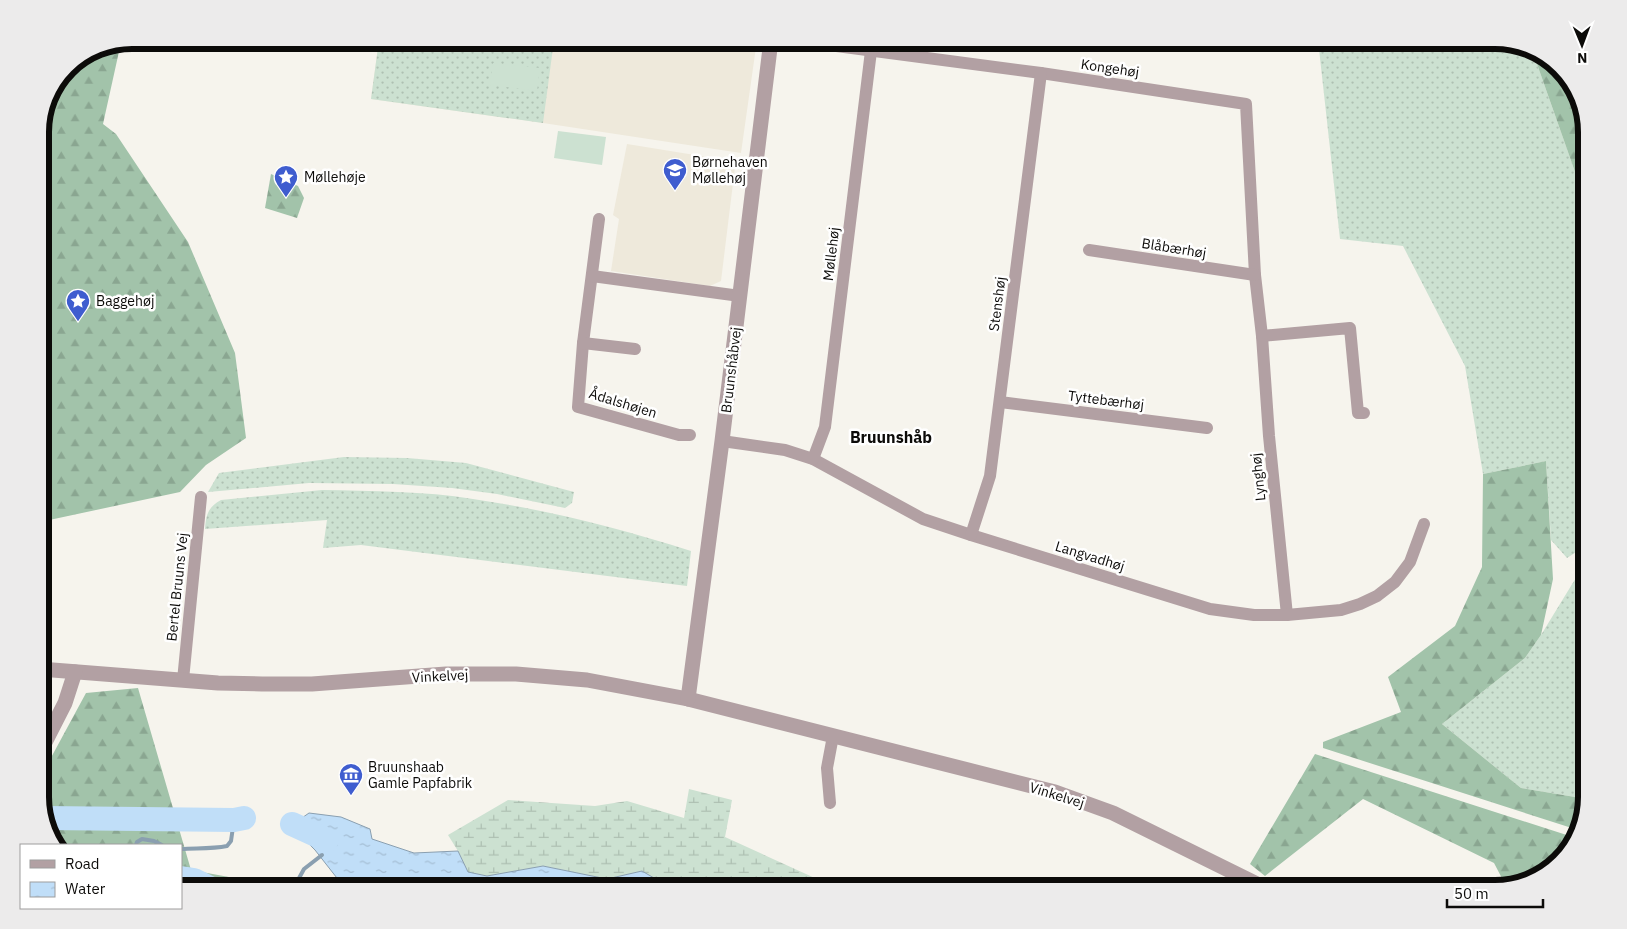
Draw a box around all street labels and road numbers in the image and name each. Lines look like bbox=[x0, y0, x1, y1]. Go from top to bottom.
street label: Kongehøj bbox=[1080, 55, 1140, 81]
street label: Møllehøj bbox=[819, 226, 843, 282]
street label: Blåbærhøj bbox=[1140, 234, 1208, 262]
street label: Stenshøj bbox=[985, 276, 1009, 332]
street label: Bruunshåbvej bbox=[717, 326, 745, 414]
street label: Ådalshøjen bbox=[587, 383, 660, 422]
street label: Tyttebærhøj bbox=[1067, 386, 1145, 414]
street label: Lynghøj bbox=[1247, 452, 1269, 502]
street label: Bertel Bruuns Vej bbox=[162, 532, 192, 642]
street label: Langvadhøj bbox=[1053, 537, 1127, 575]
street label: Vinkelvej bbox=[411, 666, 469, 686]
street label: Vinkelvej bbox=[1027, 778, 1087, 812]

